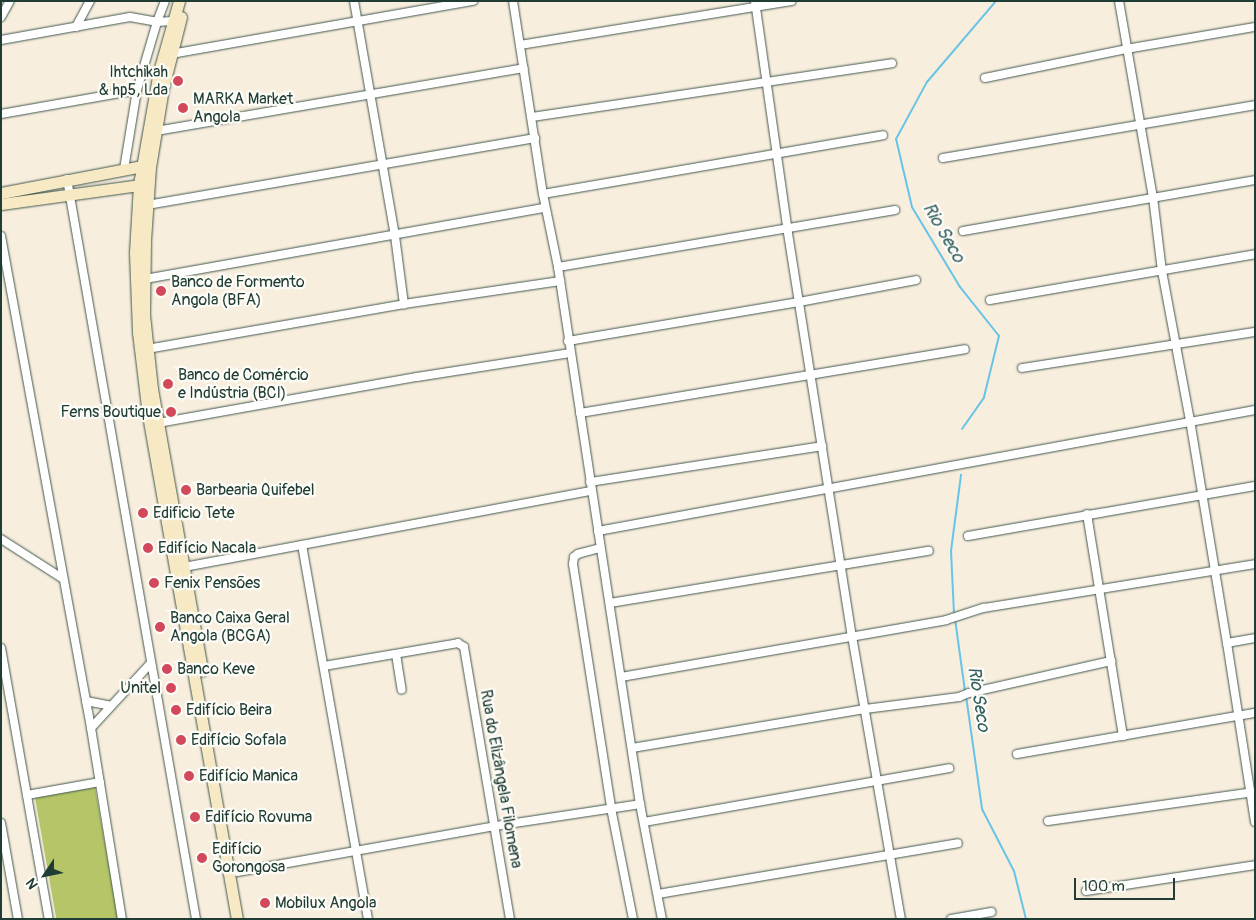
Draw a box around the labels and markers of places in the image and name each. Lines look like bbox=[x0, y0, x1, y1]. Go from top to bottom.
place label: Ihtchikah & hp5, Lda bbox=[99, 62, 168, 100]
marker: Ihtchikah & hp5, Lda bbox=[172, 75, 184, 87]
place label: MARKA Market Angola bbox=[193, 89, 293, 127]
marker: MARKA Market Angola bbox=[177, 102, 189, 114]
place label: Banco de Formento Angola (BFA) bbox=[171, 272, 304, 310]
marker: Banco de Formento Angola (BFA) bbox=[155, 285, 167, 297]
place label: Banco de Comércio e Indústria (BCI) bbox=[178, 365, 309, 403]
marker: Banco de Comércio e Indústria (BCI) bbox=[162, 378, 174, 390]
place label: Ferns Boutique bbox=[60, 402, 161, 422]
marker: Ferns Boutique bbox=[165, 406, 177, 418]
place label: Barbearia Quifebel bbox=[196, 480, 315, 500]
marker: Barbearia Quifebel bbox=[180, 484, 192, 496]
place label: Edificio Tete bbox=[153, 503, 235, 523]
marker: Edificio Tete bbox=[137, 507, 149, 519]
place label: Edifício Nacala bbox=[158, 538, 256, 558]
marker: Edifício Nacala bbox=[142, 542, 154, 554]
place label: Fenix Pensões bbox=[164, 573, 260, 593]
marker: Fenix Pensões bbox=[148, 577, 160, 589]
place label: Banco Caixa Geral Angola (BCGA) bbox=[170, 608, 290, 646]
marker: Banco Caixa Geral Angola (BCGA) bbox=[154, 621, 166, 633]
place label: Banco Keve bbox=[177, 659, 255, 679]
marker: Banco Keve bbox=[161, 663, 173, 675]
place label: Unitel bbox=[120, 678, 161, 698]
marker: Unitel bbox=[165, 682, 177, 694]
place label: Edifício Beira bbox=[186, 700, 272, 720]
marker: Edifício Beira bbox=[170, 704, 182, 716]
place label: Edifício Sofala bbox=[191, 730, 286, 750]
marker: Edifício Sofala bbox=[175, 734, 187, 746]
place label: Edifício Manica bbox=[199, 766, 298, 786]
marker: Edifício Manica bbox=[183, 770, 195, 782]
place label: Edifício Rovuma bbox=[205, 807, 312, 827]
marker: Edifício Rovuma bbox=[189, 811, 201, 823]
place label: Edifício Gorongosa bbox=[212, 839, 285, 877]
marker: Edifício Gorongosa bbox=[196, 852, 208, 864]
place label: Mobilux Angola bbox=[275, 893, 376, 913]
marker: Mobilux Angola bbox=[259, 897, 271, 909]

